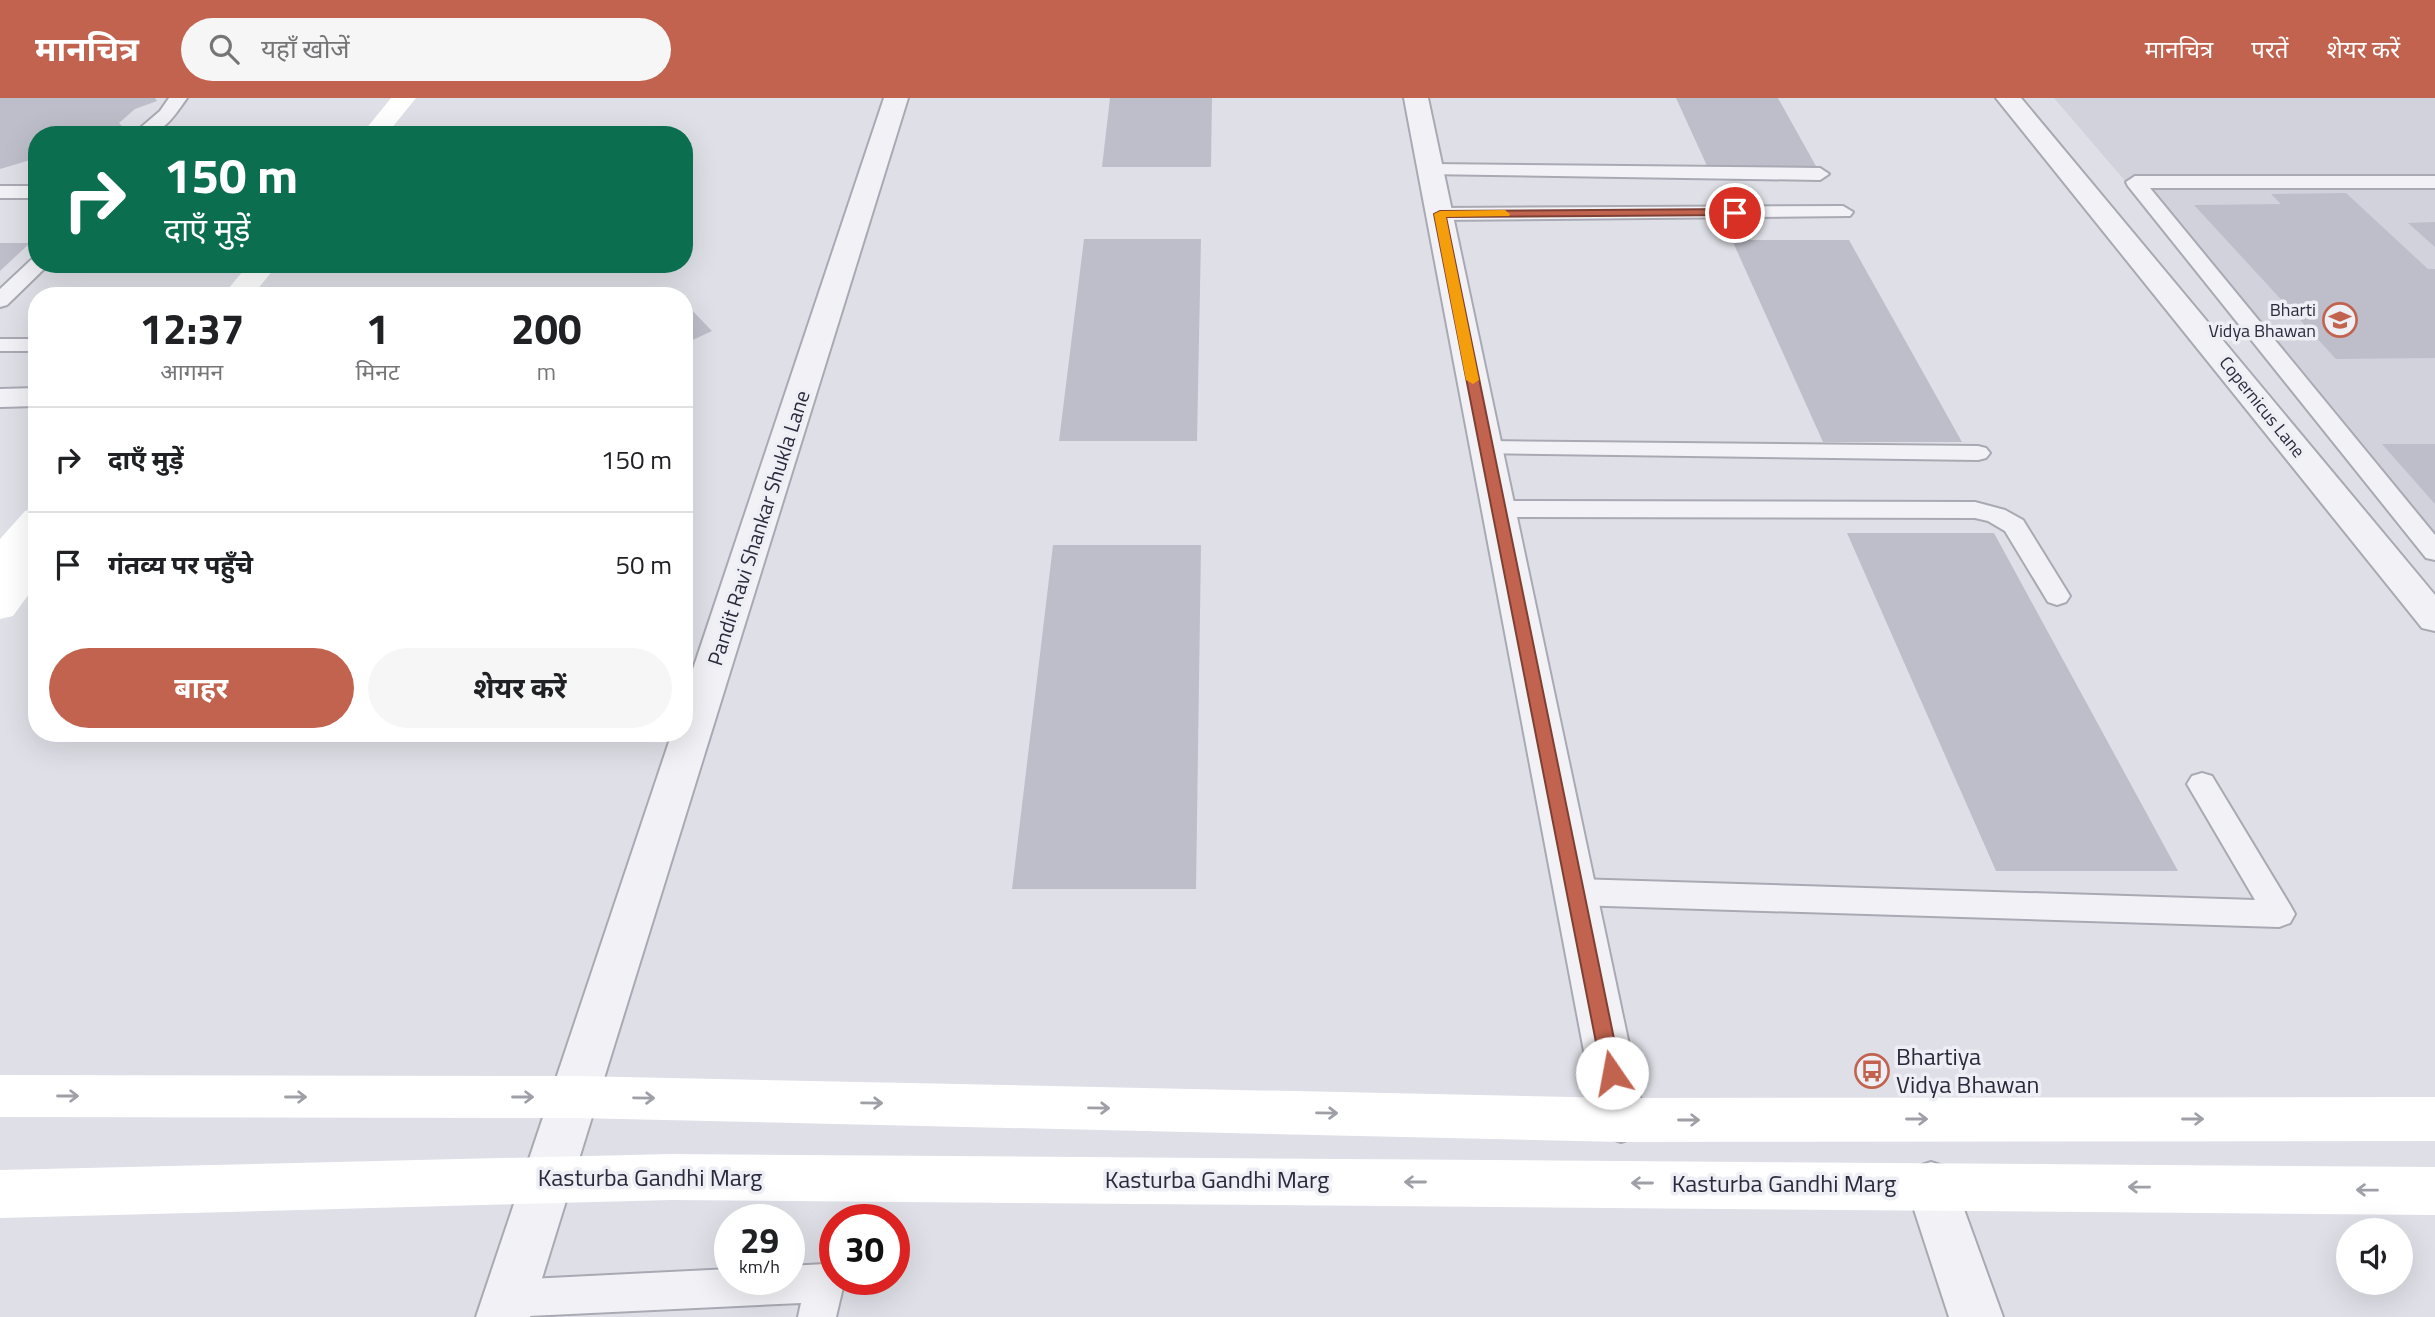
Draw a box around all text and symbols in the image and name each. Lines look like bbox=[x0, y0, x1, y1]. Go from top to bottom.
search box bbox=[181, 18, 671, 81]
text: मानचित्र bbox=[35, 24, 139, 74]
text: यहाँ खोजें bbox=[261, 29, 350, 68]
icon: search bbox=[205, 30, 243, 68]
text: मानचित्र bbox=[2145, 31, 2213, 67]
text: परतें bbox=[2251, 31, 2288, 67]
text: शेयर करें bbox=[2326, 31, 2400, 67]
text: 150 m bbox=[164, 137, 298, 212]
icon: right bbox=[49, 154, 140, 245]
pin bbox=[1705, 183, 1765, 243]
icon: arrive bbox=[1716, 194, 1754, 232]
text: दाएँ मुड़ें bbox=[164, 205, 250, 253]
text: 12:37 bbox=[139, 296, 244, 360]
text: 1 bbox=[366, 296, 389, 360]
text: 200 bbox=[511, 296, 582, 360]
place label: Bharti Vidya Bhawan bbox=[2208, 296, 2316, 344]
school or university icon: Bharti Vidya Bhawan bbox=[2321, 301, 2359, 339]
street label: Copernicus Lane bbox=[2213, 350, 2312, 463]
text: आगमन bbox=[160, 354, 223, 389]
text: मिनट bbox=[356, 354, 400, 389]
text: m bbox=[537, 354, 556, 389]
street label: Pandit Ravi Shankar Shukla Lane bbox=[698, 386, 818, 669]
text: दाएँ मुड़ें bbox=[108, 440, 184, 479]
text: 150 m bbox=[601, 440, 672, 479]
icon: right bbox=[49, 441, 87, 479]
text: गंतव्य पर पहुँचे bbox=[108, 545, 253, 584]
text: 50 m bbox=[615, 545, 672, 584]
icon: arrive bbox=[49, 546, 87, 584]
button: बाहर bbox=[49, 648, 354, 728]
button: शेयर करें bbox=[368, 648, 672, 728]
position arrow bbox=[1575, 1036, 1649, 1110]
place label: Bhartiya Vidya Bhawan bbox=[1896, 1038, 2039, 1102]
bus stop icon: Bhartiya Vidya Bhawan bbox=[1853, 1052, 1891, 1090]
one-way arrow bbox=[56, 1089, 79, 1103]
one-way arrow bbox=[284, 1090, 307, 1104]
one-way arrow bbox=[511, 1090, 534, 1104]
one-way arrow bbox=[633, 1092, 656, 1105]
one-way arrow bbox=[860, 1096, 883, 1110]
one-way arrow bbox=[1088, 1101, 1111, 1115]
one-way arrow bbox=[1315, 1106, 1338, 1120]
one-way arrow bbox=[1905, 1112, 1928, 1126]
one-way arrow bbox=[2181, 1112, 2204, 1126]
one-way arrow bbox=[1677, 1113, 1700, 1127]
street label: Kasturba Gandhi Marg bbox=[538, 1159, 762, 1195]
street label: Kasturba Gandhi Marg bbox=[1105, 1161, 1329, 1197]
street label: Kasturba Gandhi Marg bbox=[1672, 1165, 1896, 1201]
one-way arrow bbox=[1404, 1175, 1427, 1189]
one-way arrow bbox=[1631, 1176, 1654, 1190]
one-way arrow bbox=[2128, 1181, 2151, 1194]
one-way arrow bbox=[2356, 1183, 2379, 1197]
speed limit sign: 30 bbox=[819, 1204, 910, 1295]
text: 29 bbox=[740, 1213, 779, 1267]
map controls bbox=[2336, 1218, 2413, 1295]
button: sound bbox=[2336, 1218, 2413, 1295]
text: km/h bbox=[739, 1253, 780, 1280]

